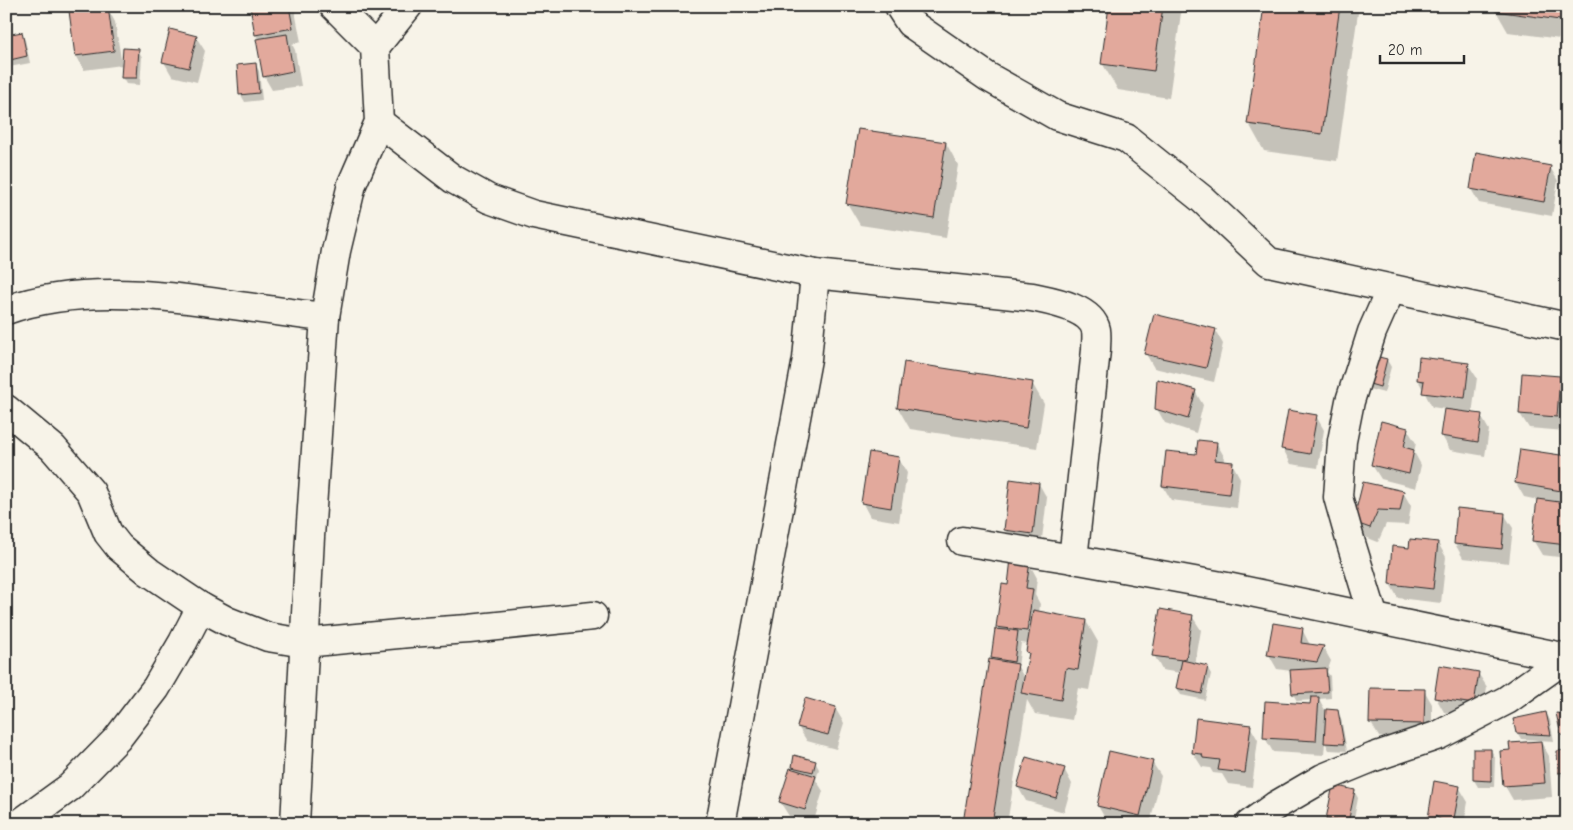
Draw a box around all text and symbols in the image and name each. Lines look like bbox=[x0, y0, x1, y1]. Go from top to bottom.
scale bar bbox=[1380, 32, 1464, 64]
text: 20 m bbox=[1388, 41, 1422, 59]

